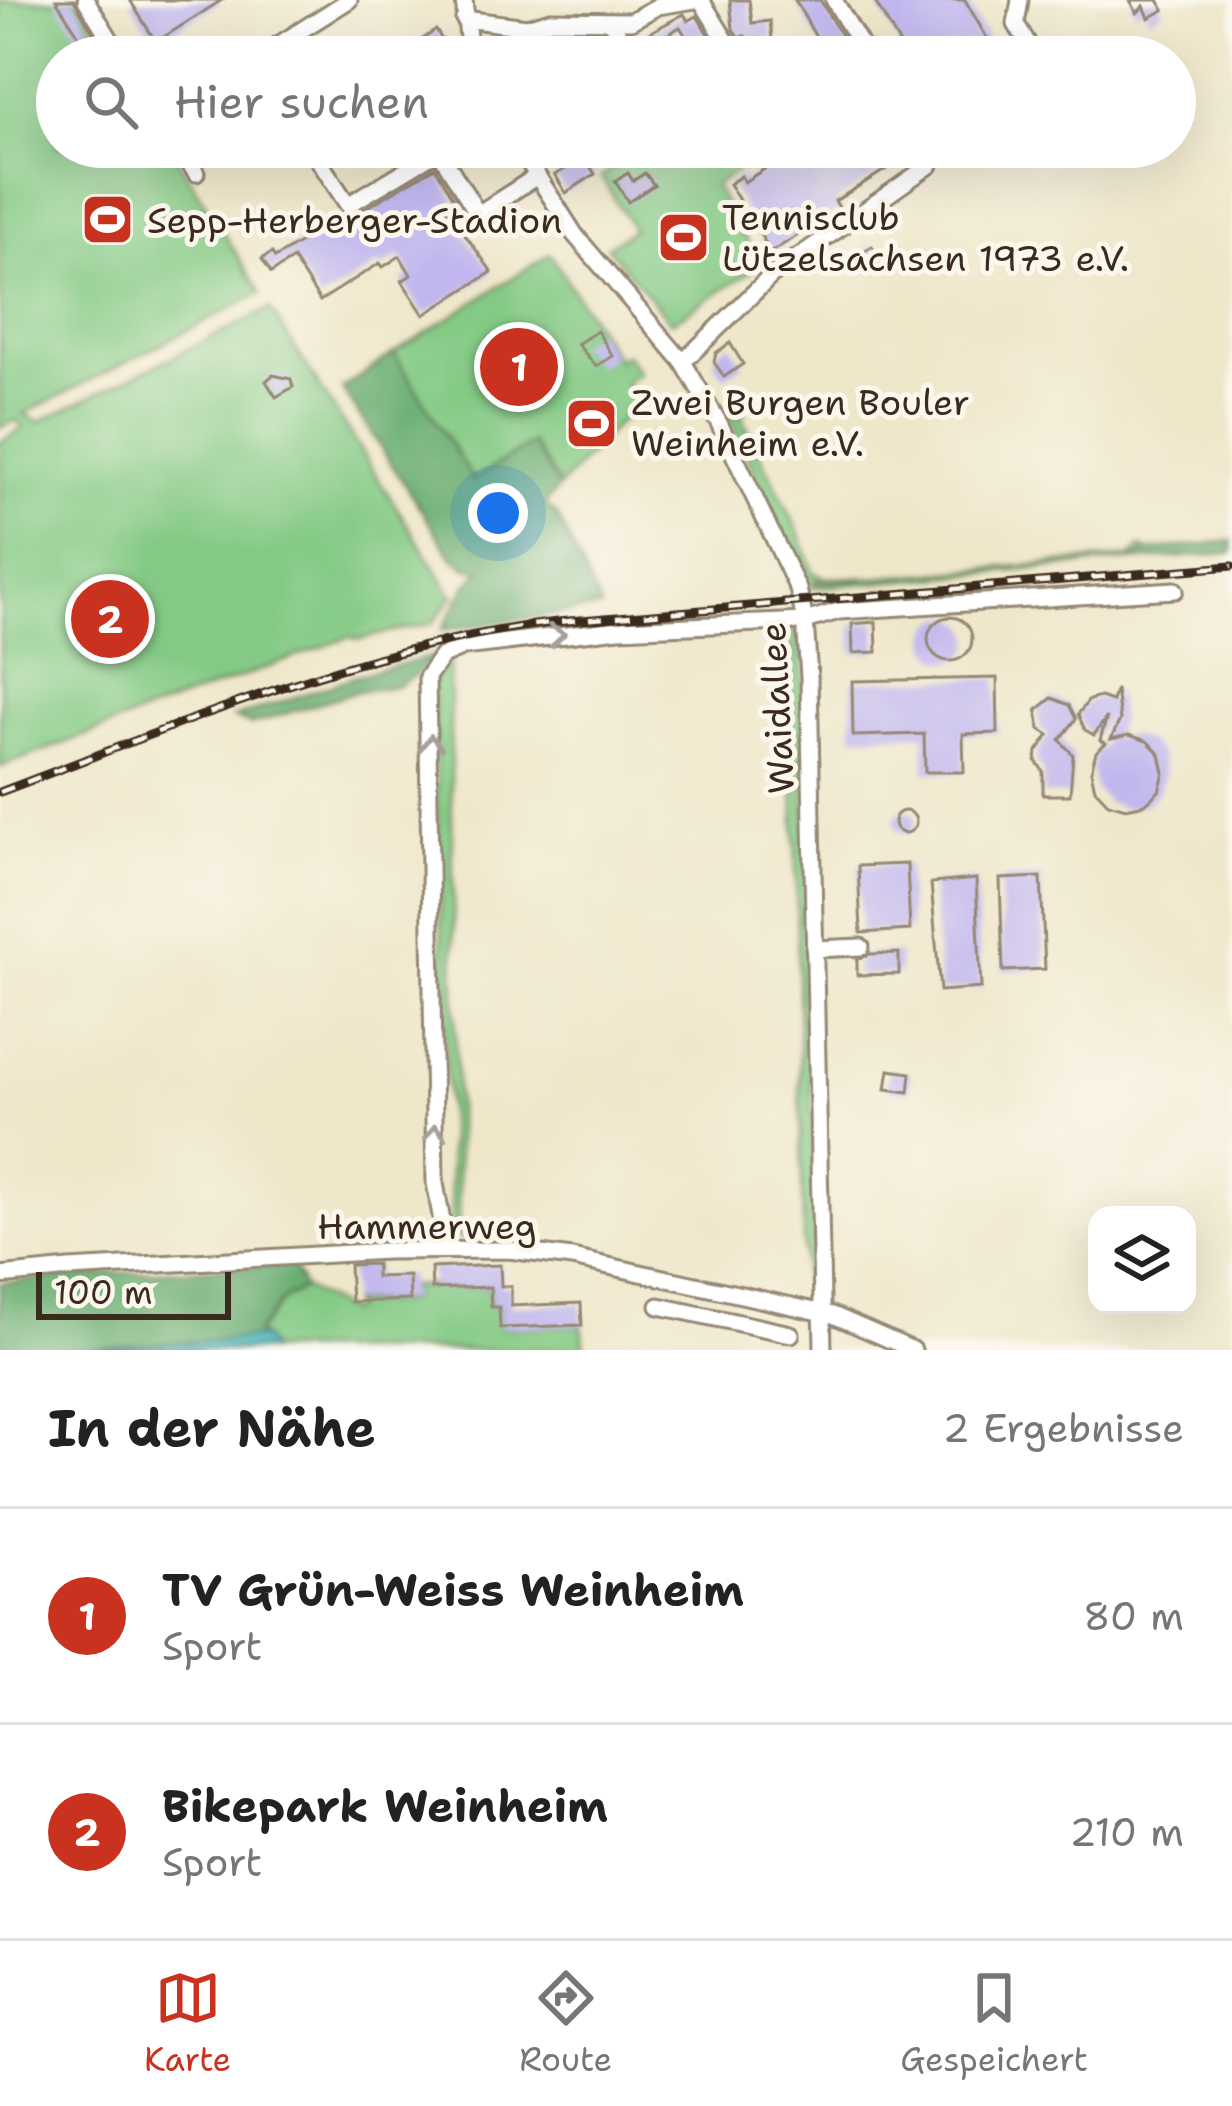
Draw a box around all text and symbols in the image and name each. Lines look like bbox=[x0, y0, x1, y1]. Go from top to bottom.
search box bbox=[36, 36, 1196, 168]
icon: search bbox=[78, 69, 144, 135]
text: Hier suchen bbox=[174, 72, 429, 132]
sports icon: Sepp-Herberger-Stadion bbox=[80, 192, 136, 248]
place label: Tennisclub Lützelsachsen 1973 e.V. bbox=[722, 193, 1129, 283]
place label: Sepp-Herberger-Stadion bbox=[147, 196, 562, 245]
sports icon: Tennisclub Lützelsachsen 1973 e.V. bbox=[655, 210, 711, 266]
pin: 1 bbox=[480, 322, 558, 412]
place label: Zwei Burgen Bouler Weinheim e.V. bbox=[631, 378, 970, 468]
sports icon: Zwei Burgen Bouler Weinheim e.V. bbox=[564, 395, 620, 451]
your location bbox=[468, 483, 528, 543]
pin: 2 bbox=[71, 574, 149, 664]
street label: Waidallee bbox=[748, 621, 806, 795]
one-way arrow bbox=[547, 623, 566, 648]
one-way arrow bbox=[418, 733, 444, 752]
one-way arrow bbox=[422, 1123, 448, 1141]
street label: Hammerweg bbox=[317, 1202, 537, 1251]
map controls bbox=[1088, 1206, 1196, 1314]
button: layers bbox=[1088, 1206, 1196, 1314]
scale bar bbox=[36, 1266, 231, 1319]
text: 100 m bbox=[54, 1270, 153, 1315]
text: In der Nähe bbox=[48, 1394, 376, 1462]
text: 2 Ergebnisse bbox=[943, 1402, 1184, 1454]
text: TV Grün-Weiss Weinheim bbox=[162, 1560, 744, 1620]
text: 1 bbox=[78, 1590, 96, 1642]
text: 80 m bbox=[1083, 1590, 1184, 1642]
text: Sport bbox=[162, 1620, 262, 1672]
text: Bikepark Weinheim bbox=[162, 1776, 608, 1836]
text: 2 bbox=[73, 1806, 101, 1858]
text: 210 m bbox=[1069, 1806, 1184, 1858]
text: Sport bbox=[162, 1836, 262, 1888]
tab: Karte bbox=[144, 1965, 231, 2082]
tab: Route bbox=[519, 1965, 612, 2082]
tab: Gespeichert bbox=[900, 1965, 1088, 2082]

